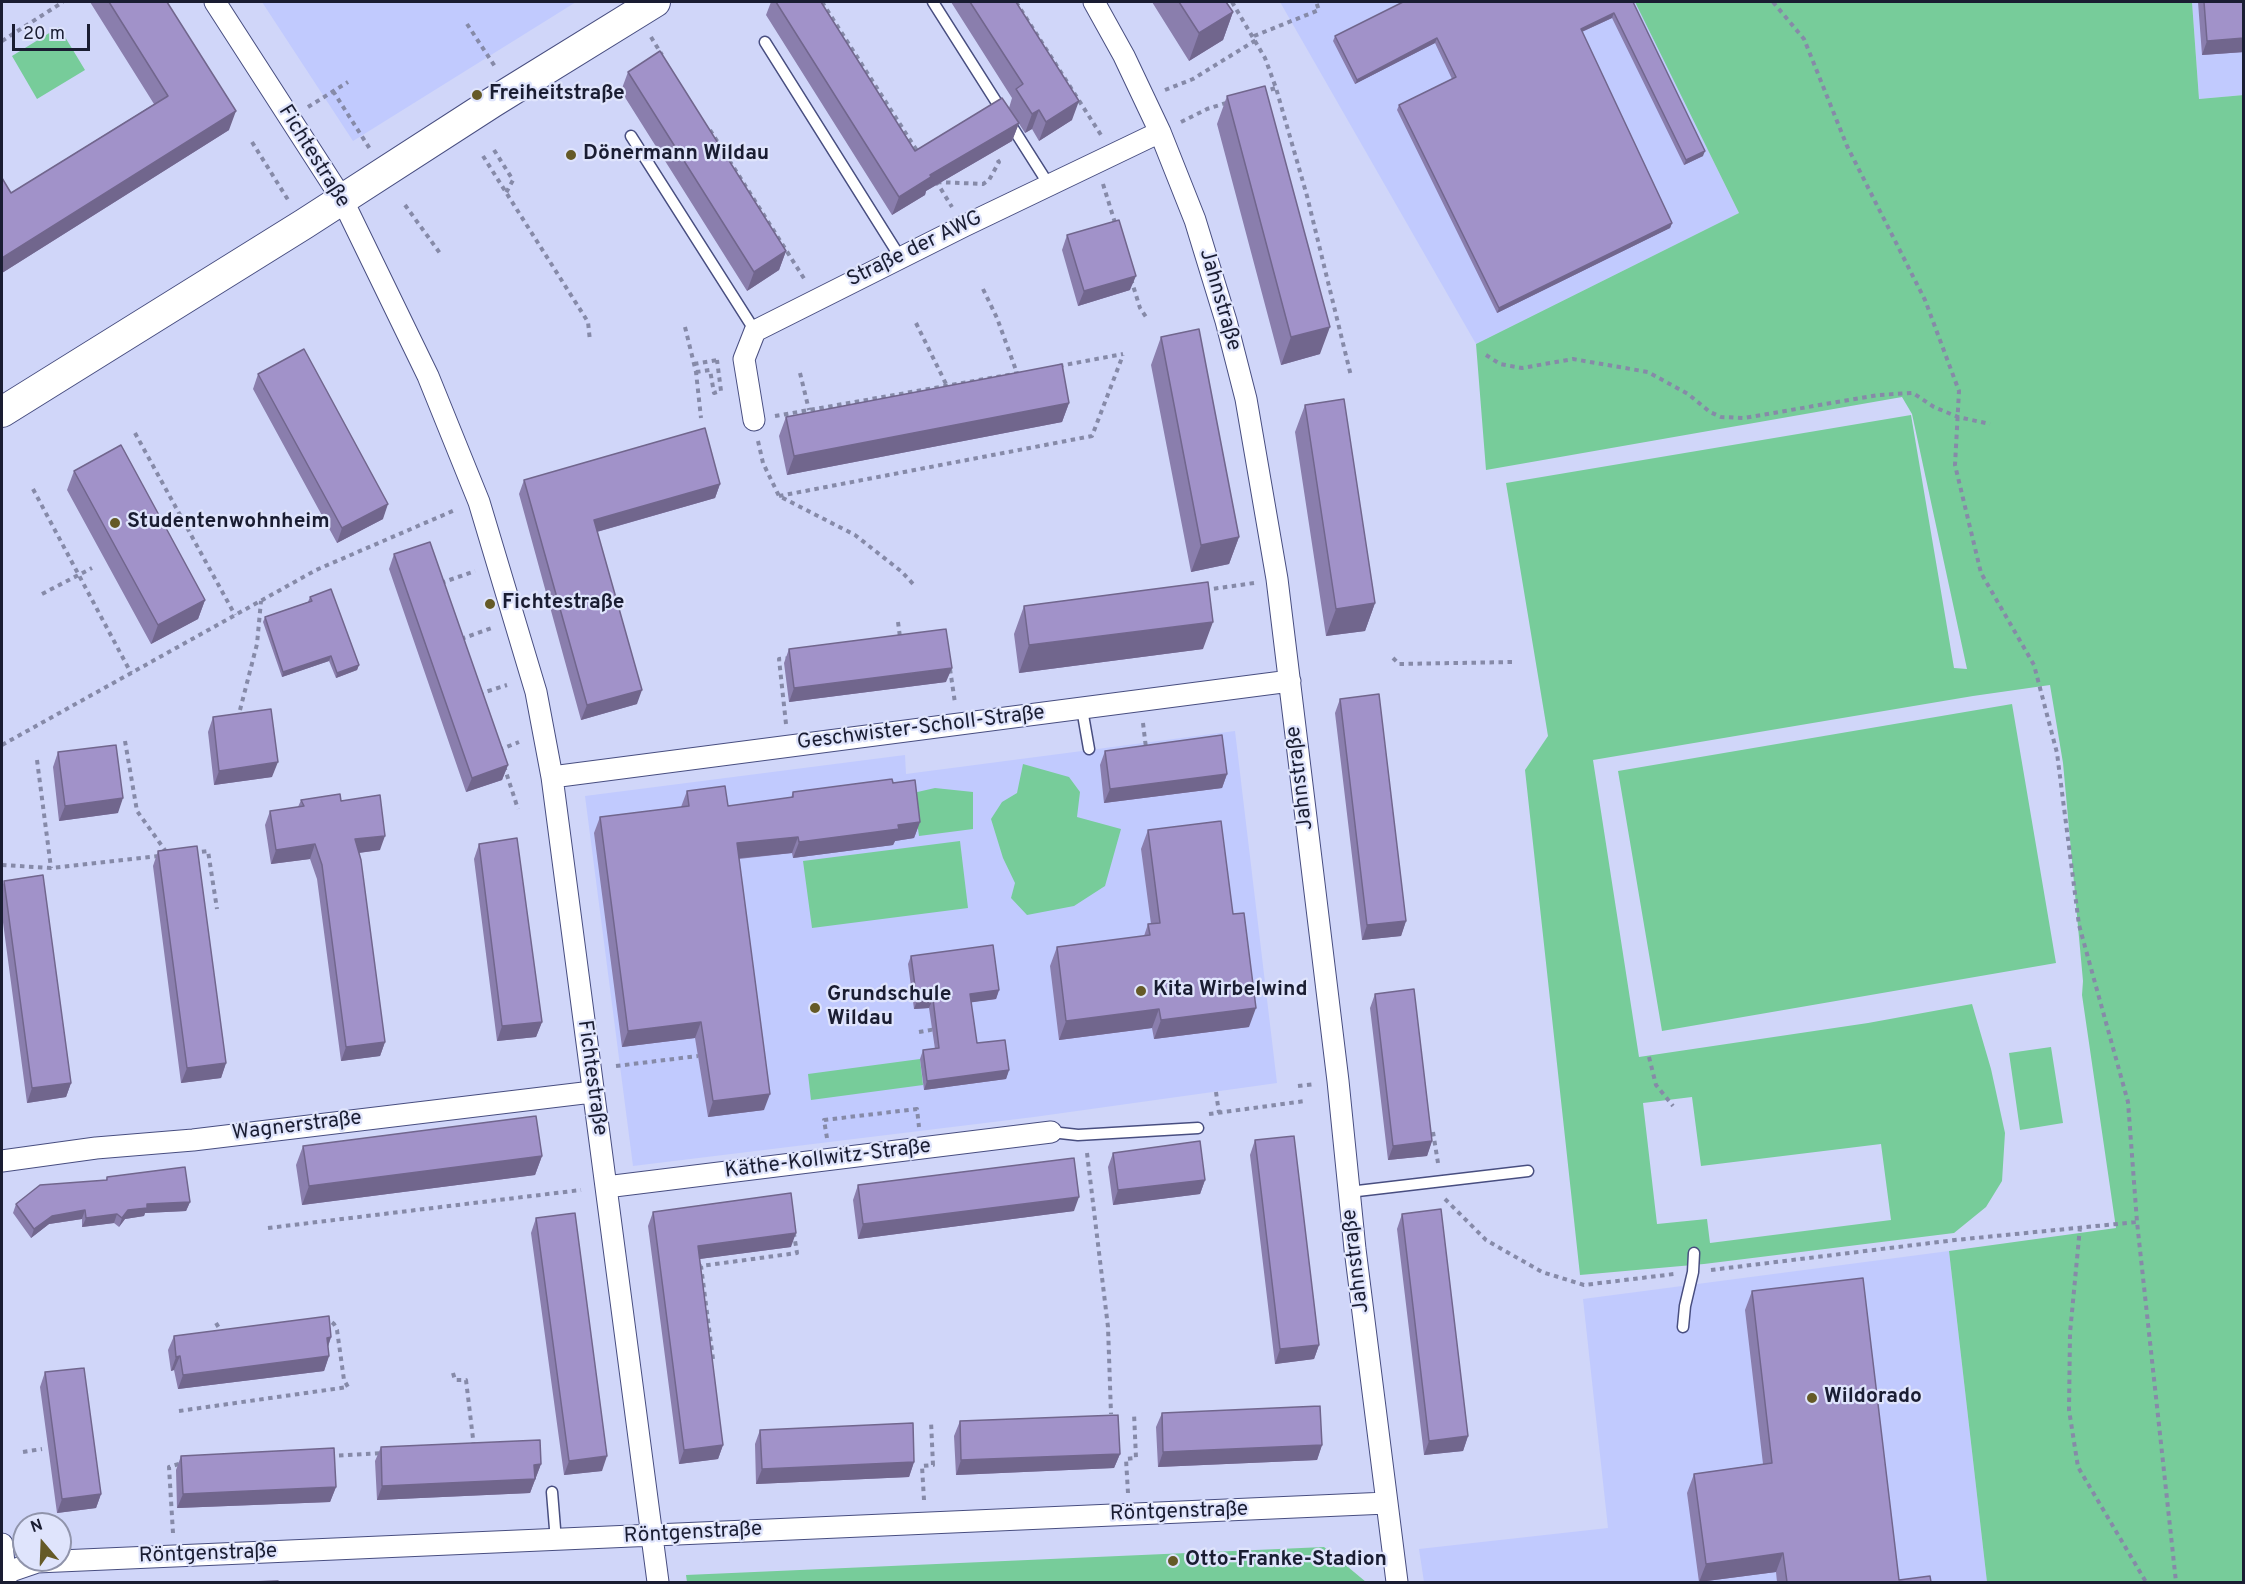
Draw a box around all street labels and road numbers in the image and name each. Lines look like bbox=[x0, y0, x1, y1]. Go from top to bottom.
street label: Fichtestraße bbox=[271, 101, 355, 213]
street label: Straße der AWG bbox=[843, 206, 987, 294]
street label: Jahnstraße bbox=[1192, 246, 1246, 354]
street label: Geschwister-Scholl-Straße bbox=[796, 701, 1046, 757]
street label: Jahnstraße bbox=[1282, 724, 1320, 832]
street label: Fichtestraße bbox=[570, 1019, 612, 1137]
street label: Wagnerstraße bbox=[231, 1107, 363, 1147]
street label: Käthe-Kollwitz-Straße bbox=[723, 1135, 933, 1185]
street label: Jahnstraße bbox=[1338, 1207, 1376, 1315]
street label: Röntgenstraße bbox=[1109, 1498, 1249, 1528]
street label: Röntgenstraße bbox=[623, 1518, 763, 1550]
street label: Röntgenstraße bbox=[138, 1540, 278, 1570]

